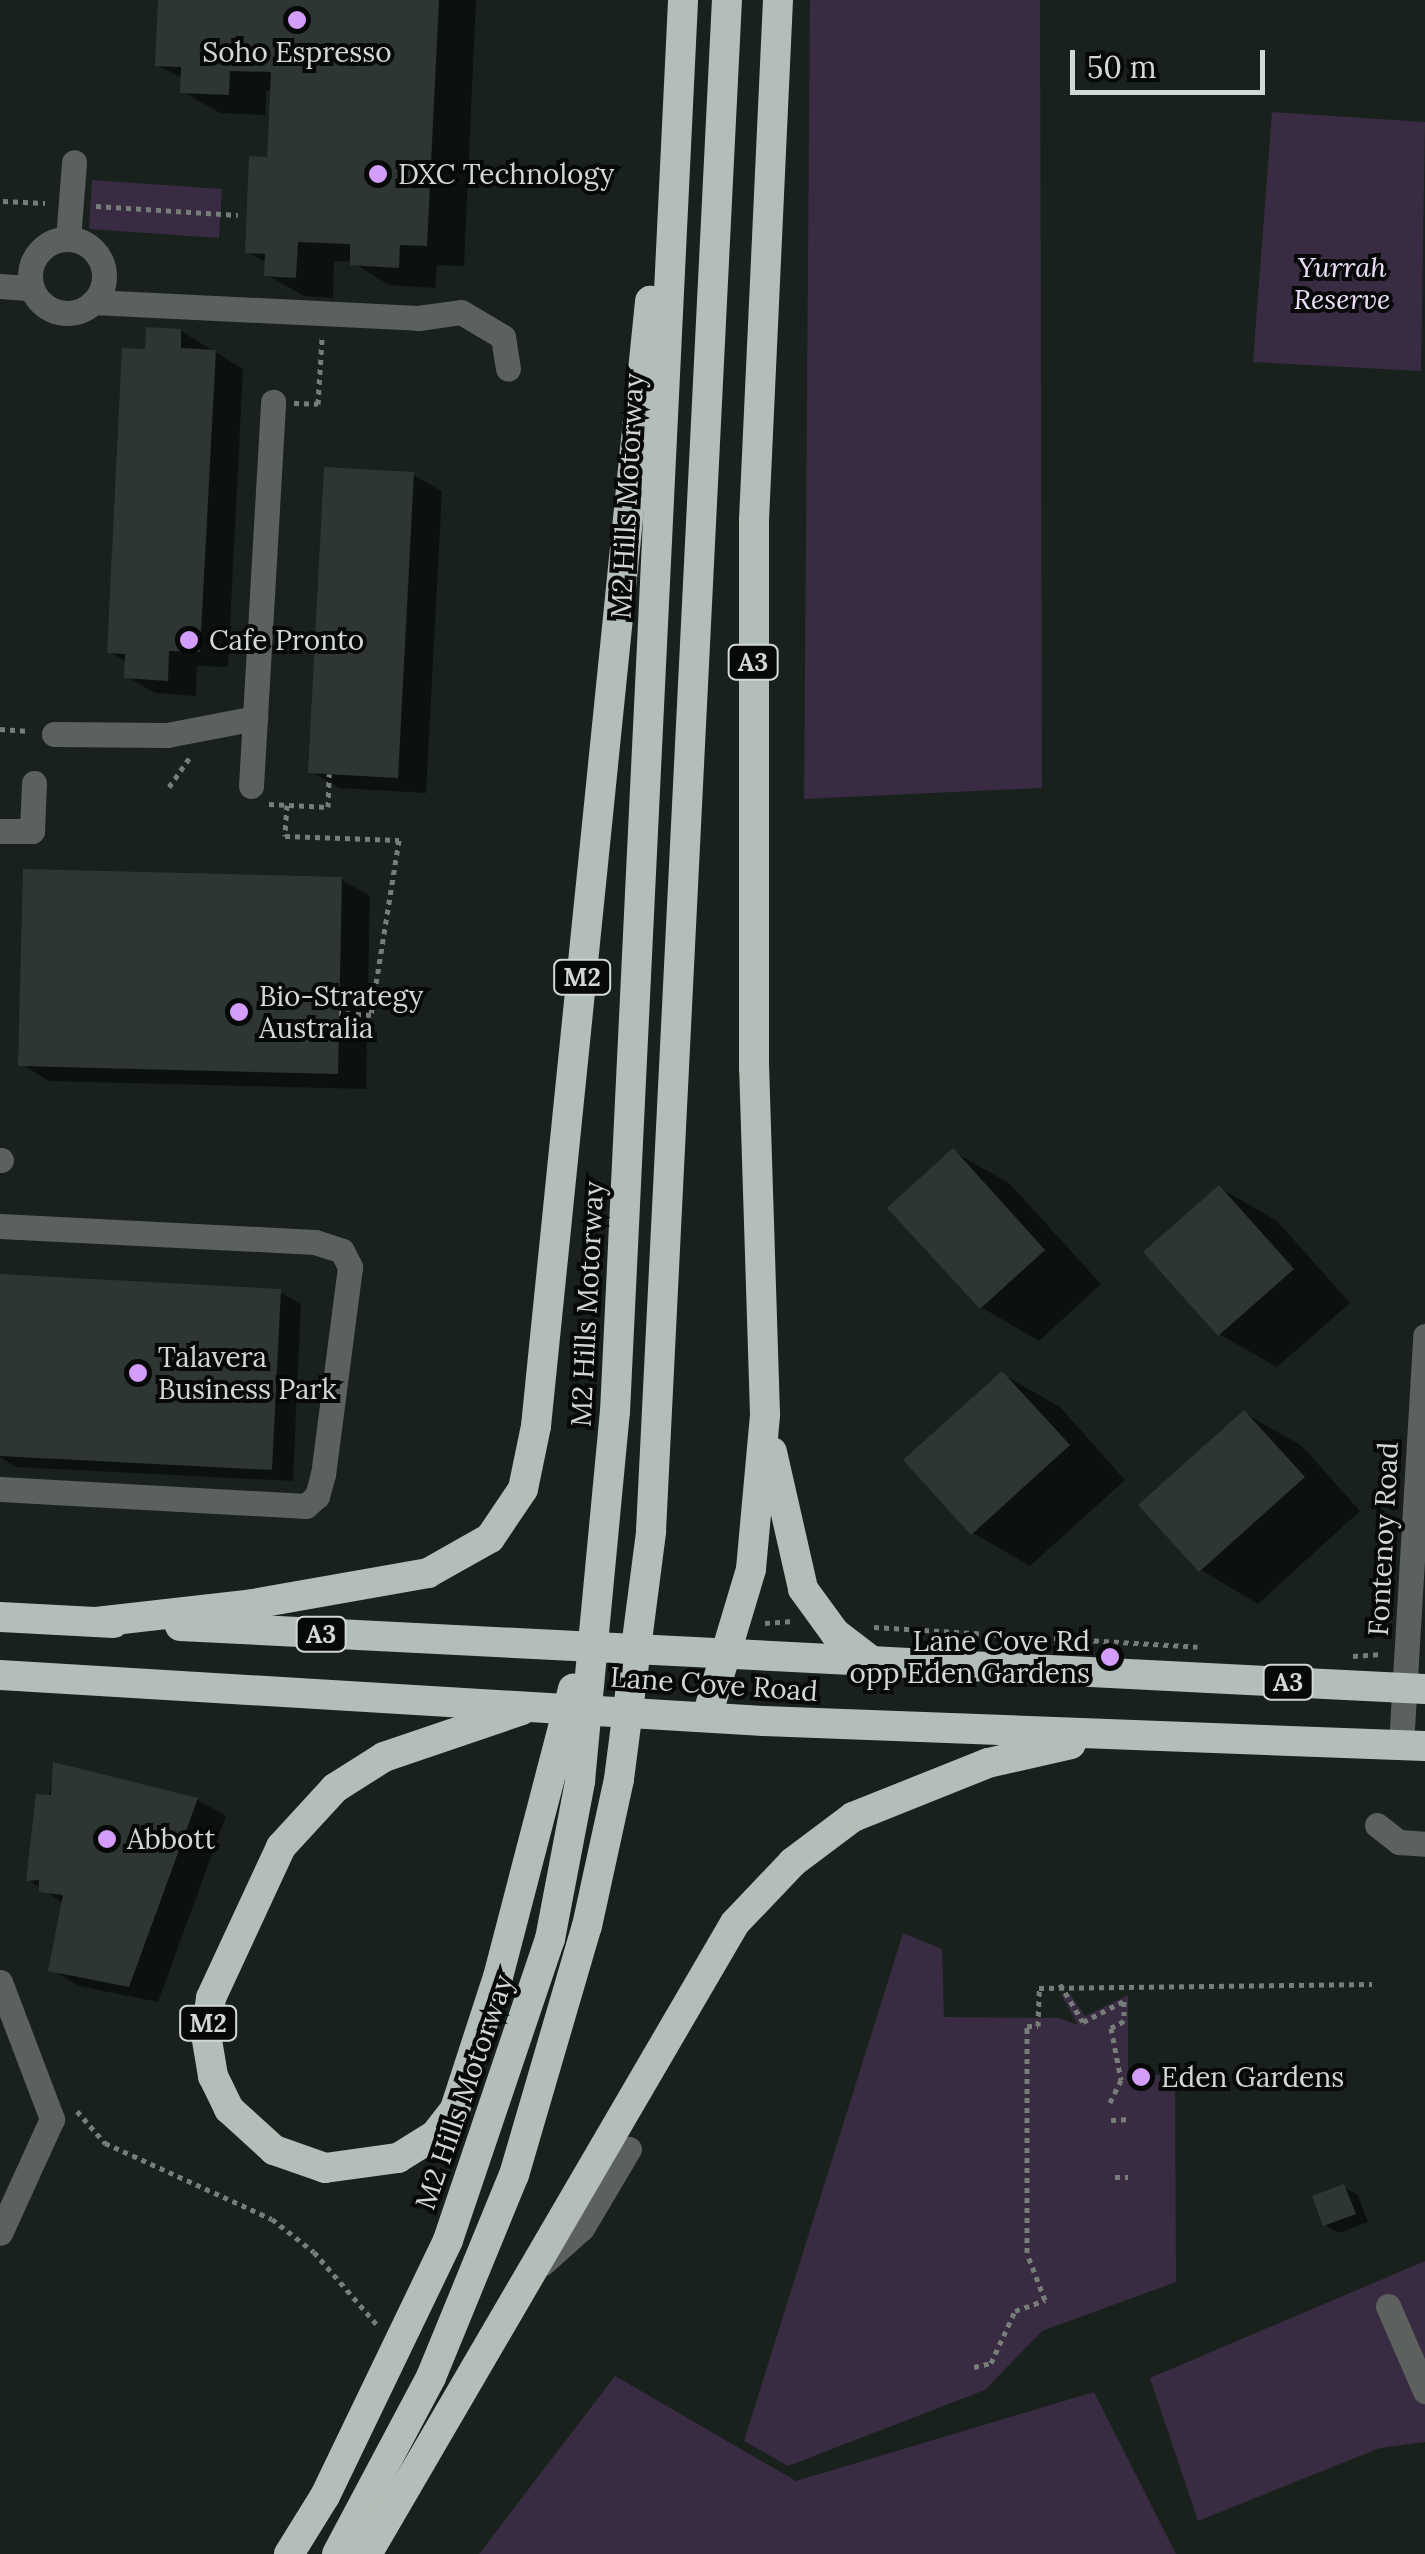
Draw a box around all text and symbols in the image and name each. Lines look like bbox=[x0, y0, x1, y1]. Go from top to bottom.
marker: Soho Espresso bbox=[286, 9, 308, 31]
scale bar bbox=[1075, 30, 1270, 92]
place label: Soho Espresso bbox=[202, 35, 392, 69]
text: 50 m bbox=[1087, 48, 1157, 86]
place label: DXC Technology bbox=[398, 157, 614, 191]
marker: DXC Technology bbox=[367, 163, 389, 185]
park label: Yurrah Reserve bbox=[1294, 250, 1390, 316]
street label: M2 Hills Motorway bbox=[604, 372, 650, 620]
place label: Cafe Pronto bbox=[209, 623, 364, 657]
marker: Cafe Pronto bbox=[178, 629, 200, 651]
road number: A3 bbox=[726, 642, 780, 682]
road number: M2 bbox=[552, 957, 612, 997]
place label: Bio-Strategy Australia bbox=[259, 979, 423, 1045]
marker: Bio-Strategy Australia bbox=[228, 1001, 250, 1023]
street label: M2 Hills Motorway bbox=[564, 1180, 610, 1428]
place label: Talavera Business Park bbox=[158, 1340, 336, 1406]
marker: Talavera Business Park bbox=[127, 1362, 149, 1384]
street label: Fontenoy Road bbox=[1361, 1441, 1405, 1637]
road number: A3 bbox=[294, 1614, 348, 1654]
place label: Lane Cove Rd opp Eden Gardens bbox=[850, 1624, 1090, 1690]
marker: Lane Cove Rd opp Eden Gardens bbox=[1099, 1646, 1121, 1668]
street label: Lane Cove Road bbox=[609, 1660, 819, 1708]
road number: A3 bbox=[1260, 1662, 1316, 1702]
place label: Abbott bbox=[127, 1822, 215, 1856]
marker: Abbott bbox=[96, 1828, 118, 1850]
street label: M2 Hills Motorway bbox=[408, 1970, 520, 2214]
road number: M2 bbox=[178, 2003, 238, 2043]
place label: Eden Gardens bbox=[1161, 2060, 1344, 2094]
marker: Eden Gardens bbox=[1130, 2066, 1152, 2088]

